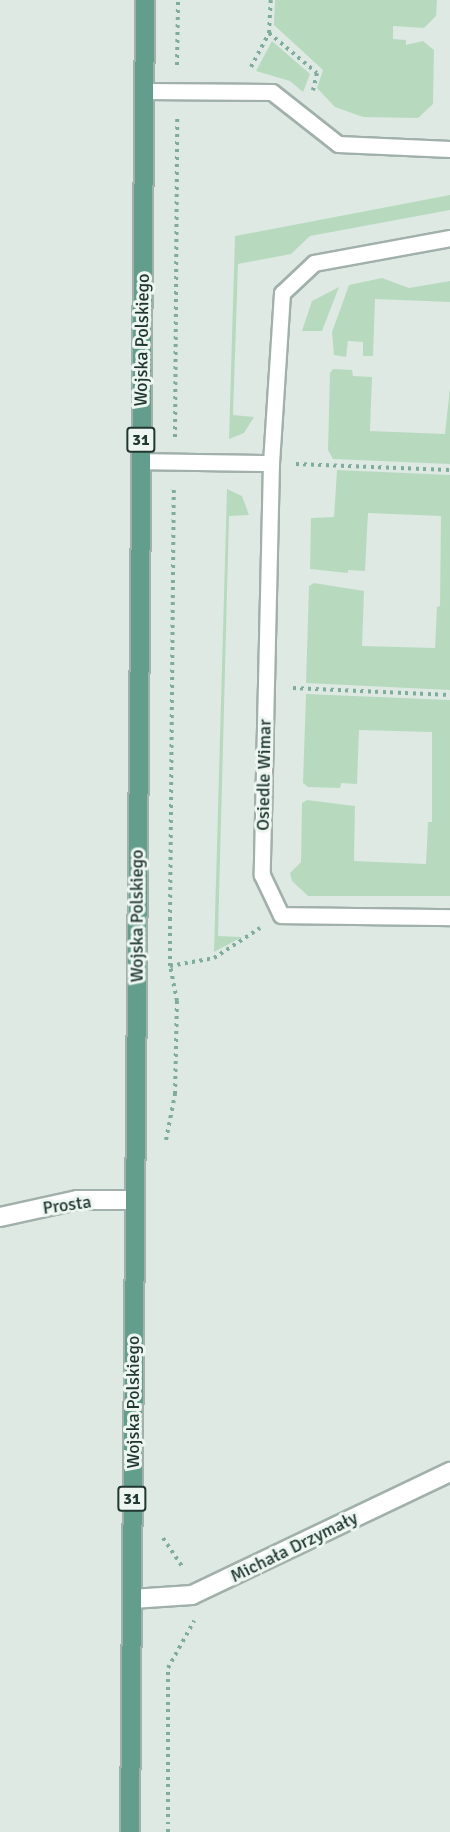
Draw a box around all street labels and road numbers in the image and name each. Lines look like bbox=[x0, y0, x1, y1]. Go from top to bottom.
street label: Wojska Polskiego bbox=[130, 273, 154, 407]
road number: 31 bbox=[126, 427, 156, 453]
street label: Osiedle Wimar bbox=[252, 719, 276, 831]
street label: Wojska Polskiego bbox=[126, 850, 148, 982]
street label: Prosta bbox=[41, 1191, 93, 1219]
street label: Wojska Polskiego bbox=[122, 1336, 144, 1468]
road number: 31 bbox=[117, 1486, 147, 1512]
street label: Michała Drzymały bbox=[227, 1507, 361, 1587]

